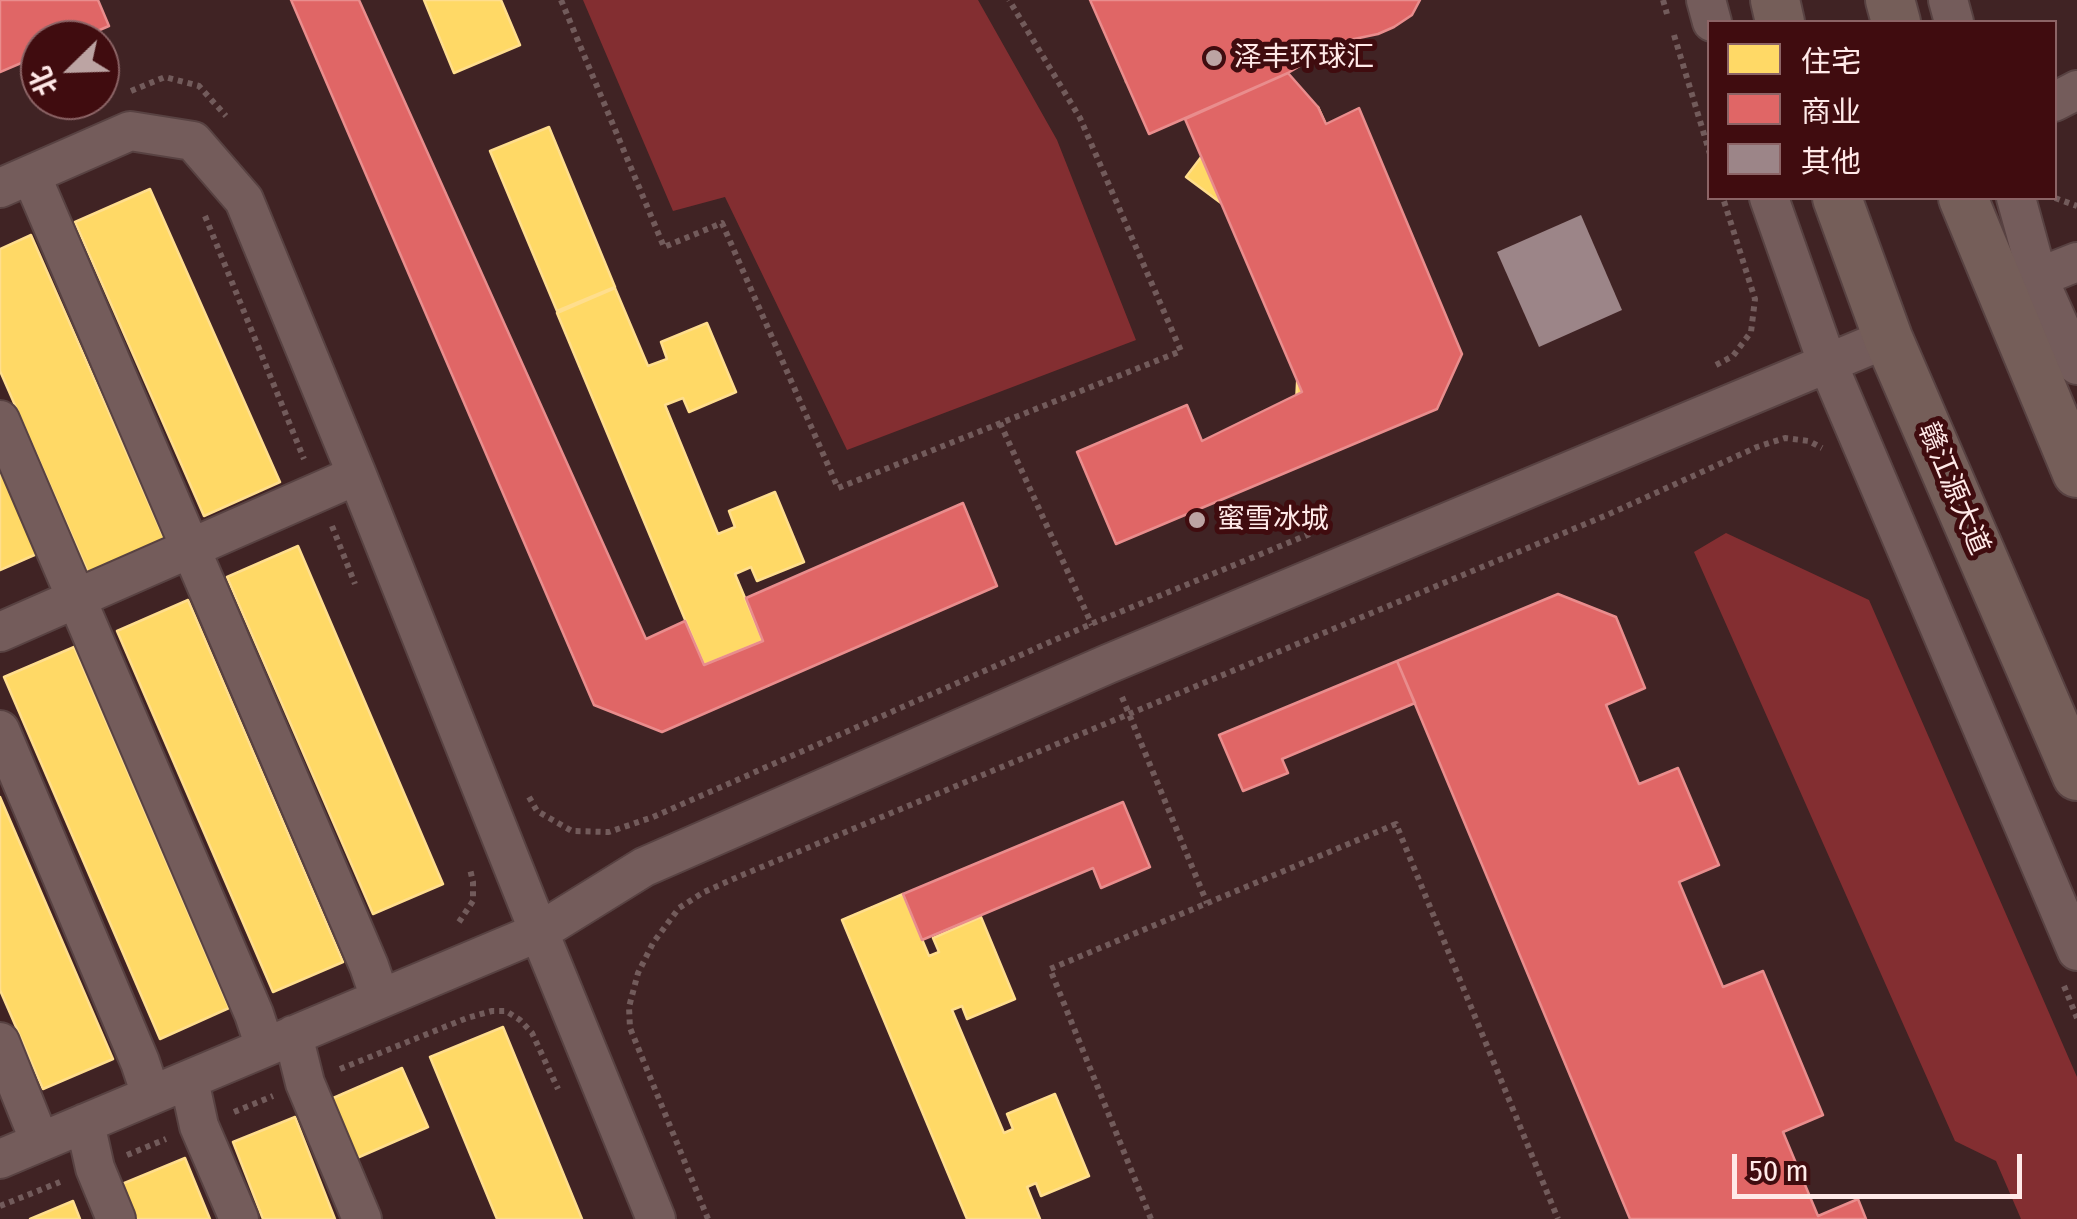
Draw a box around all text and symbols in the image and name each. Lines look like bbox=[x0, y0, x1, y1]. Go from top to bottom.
north arrow bbox=[20, 20, 120, 120]
legend bbox=[1707, 20, 2057, 200]
place label: 泽丰环球汇 bbox=[1234, 41, 1374, 75]
text: 住宅 bbox=[1801, 44, 1861, 80]
marker: 泽丰环球汇 bbox=[1203, 47, 1225, 69]
text: 北 bbox=[23, 62, 64, 100]
text: 商业 bbox=[1801, 94, 1861, 130]
text: 其他 bbox=[1801, 144, 1861, 180]
street label: 赣江源大道 bbox=[1910, 418, 1996, 560]
place label: 蜜雪冰城 bbox=[1217, 503, 1329, 537]
marker: 蜜雪冰城 bbox=[1186, 509, 1208, 531]
scale bar bbox=[1737, 1134, 2027, 1196]
text: 50 m bbox=[1749, 1153, 1809, 1189]

